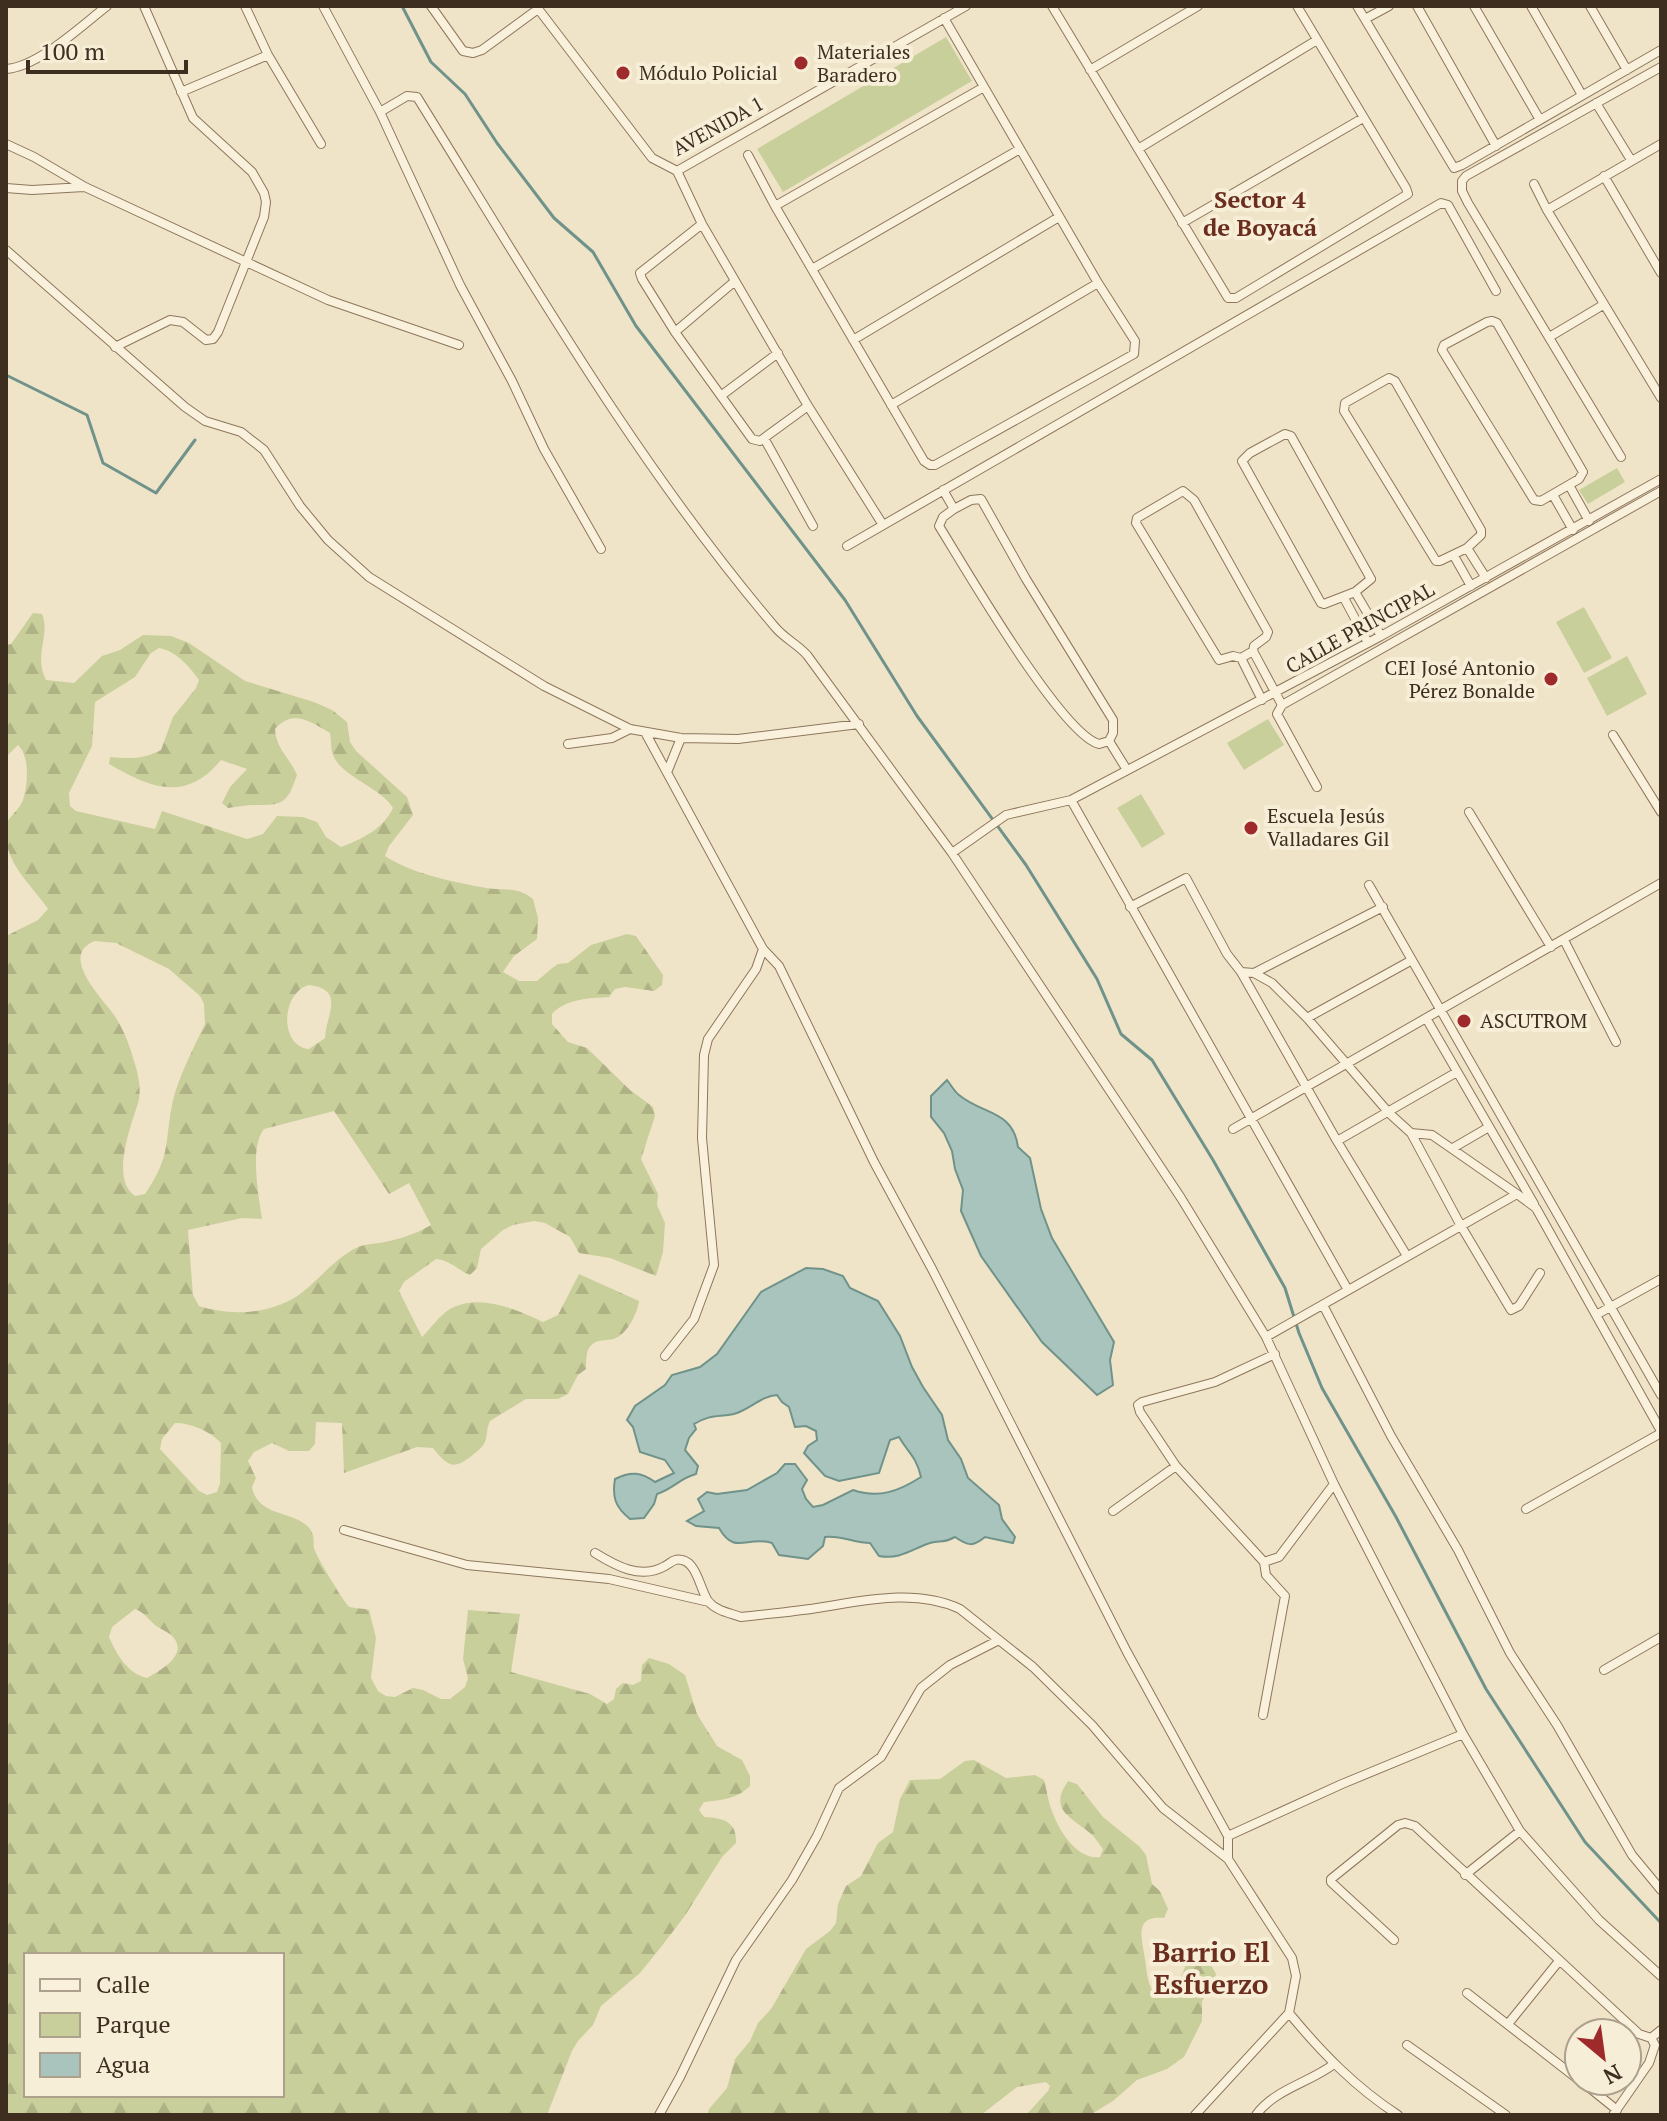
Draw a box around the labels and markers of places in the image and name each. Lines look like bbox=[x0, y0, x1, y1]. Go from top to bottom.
place label: Materiales Baradero bbox=[817, 38, 910, 88]
marker: Materiales Baradero bbox=[792, 54, 810, 72]
place label: Módulo Policial bbox=[639, 59, 778, 86]
marker: Módulo Policial bbox=[614, 64, 632, 82]
place label: CEI José Antonio Pérez Bonalde bbox=[1385, 654, 1535, 704]
marker: CEI José Antonio Pérez Bonalde bbox=[1542, 670, 1560, 688]
place label: Escuela Jesús Valladares Gil bbox=[1267, 802, 1390, 852]
marker: Escuela Jesús Valladares Gil bbox=[1242, 819, 1260, 837]
place label: ASCUTROM bbox=[1480, 1007, 1587, 1034]
marker: ASCUTROM bbox=[1455, 1012, 1473, 1030]

